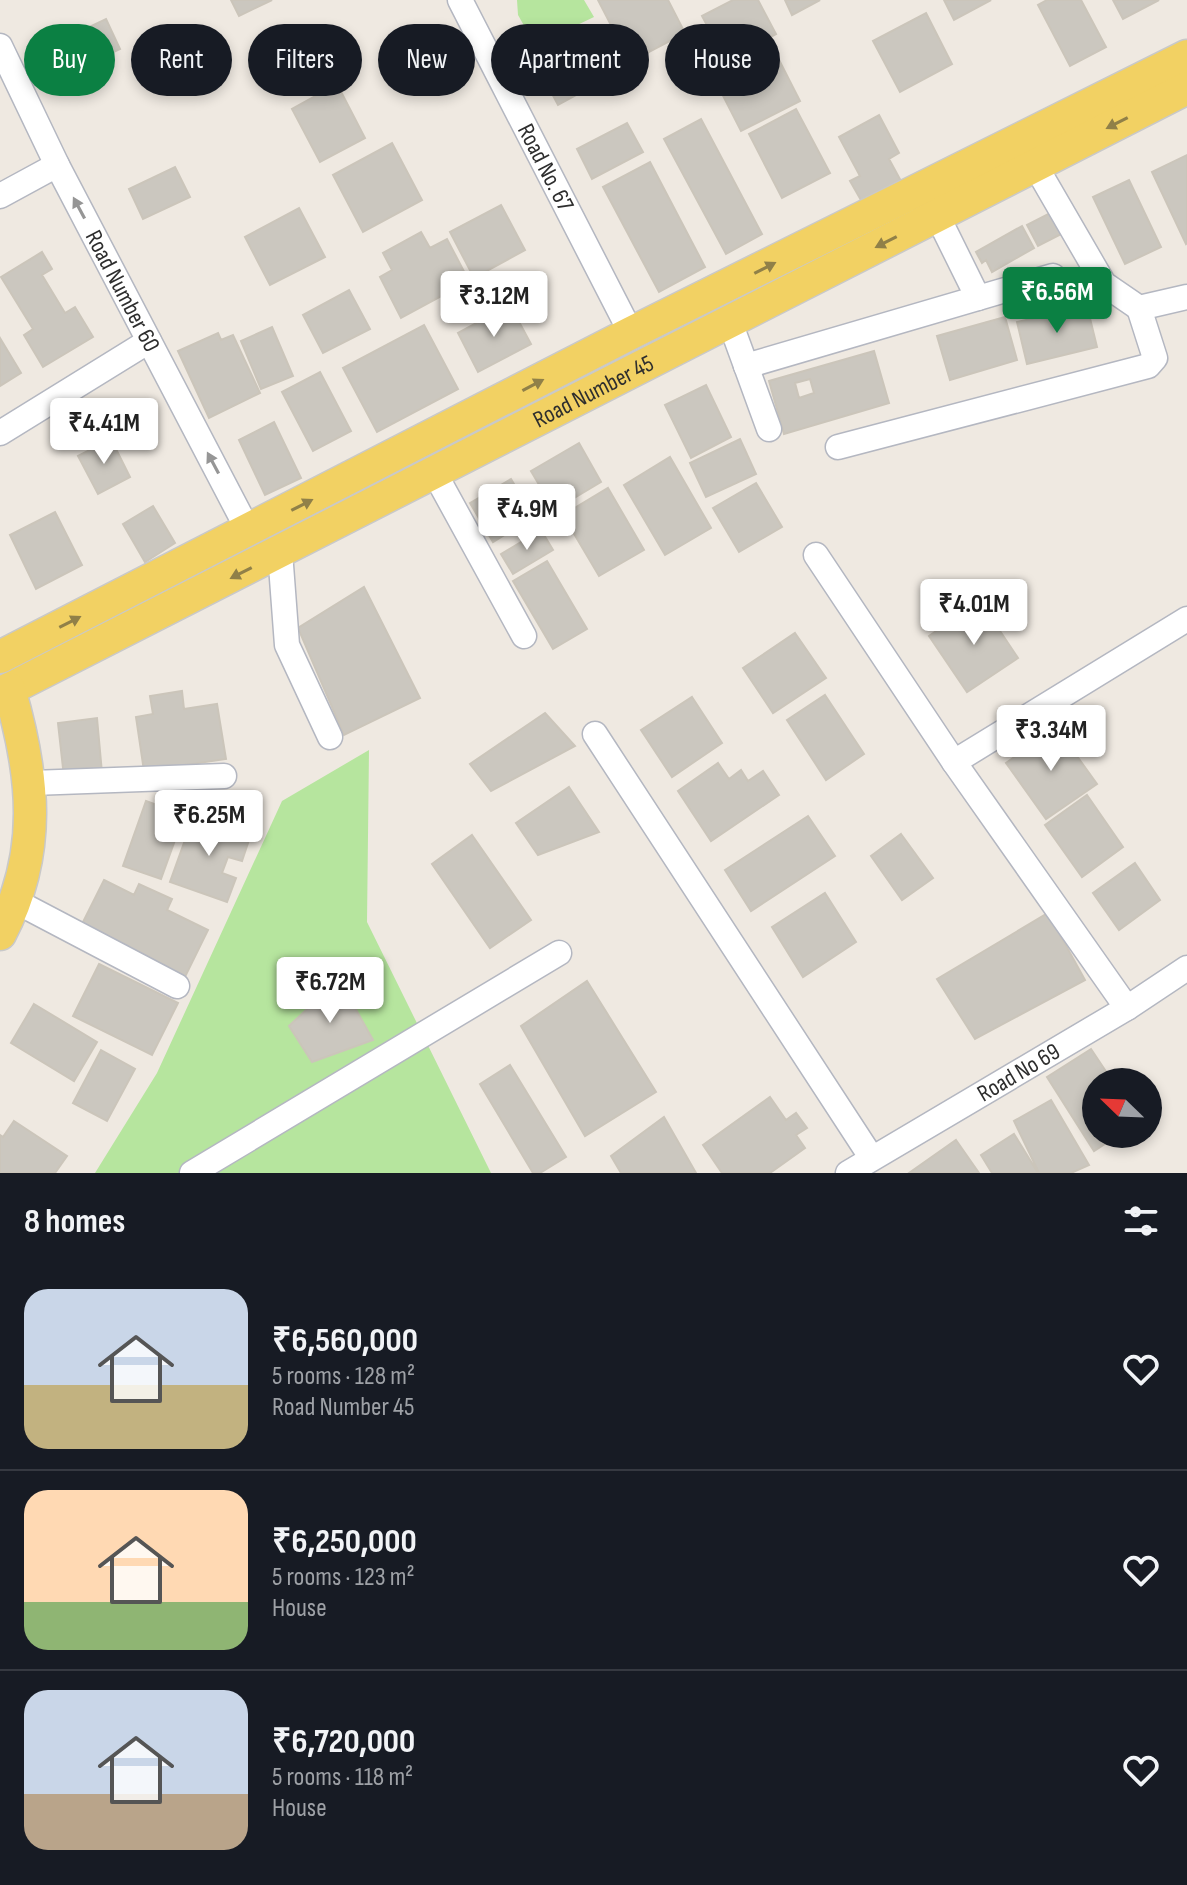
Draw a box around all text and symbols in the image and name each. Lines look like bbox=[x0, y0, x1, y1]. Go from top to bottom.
chip: Buy bbox=[24, 24, 115, 96]
chip: Rent bbox=[131, 24, 232, 96]
chip: Filters bbox=[248, 24, 362, 96]
chip: New bbox=[378, 24, 475, 96]
chip: Apartment bbox=[491, 24, 649, 96]
chip: House bbox=[665, 24, 780, 96]
one-way arrow bbox=[1106, 116, 1129, 130]
street label: Road No. 67 bbox=[511, 119, 581, 216]
one-way arrow bbox=[73, 197, 87, 219]
street label: Road Number 60 bbox=[79, 225, 167, 357]
one-way arrow bbox=[875, 234, 897, 248]
one-way arrow bbox=[753, 261, 776, 275]
pin: ₹6.56M bbox=[992, 267, 1122, 335]
pin: ₹3.12M bbox=[429, 271, 559, 339]
text: ₹6.56M bbox=[1021, 277, 1093, 308]
text: ₹3.12M bbox=[459, 281, 529, 312]
street label: Road Number 45 bbox=[528, 348, 658, 434]
one-way arrow bbox=[521, 379, 544, 392]
pin: ₹4.41M bbox=[39, 398, 169, 466]
text: ₹4.41M bbox=[68, 408, 140, 439]
one-way arrow bbox=[206, 452, 219, 475]
pin: ₹4.9M bbox=[471, 484, 583, 552]
text: ₹4.9M bbox=[496, 494, 558, 525]
one-way arrow bbox=[290, 498, 313, 512]
one-way arrow bbox=[229, 566, 252, 579]
pin: ₹4.01M bbox=[909, 579, 1039, 647]
text: ₹4.01M bbox=[938, 589, 1010, 620]
one-way arrow bbox=[58, 615, 81, 629]
pin: ₹3.34M bbox=[986, 705, 1116, 773]
text: ₹3.34M bbox=[1015, 715, 1087, 746]
pin: ₹6.25M bbox=[144, 790, 274, 858]
text: ₹6.25M bbox=[173, 800, 245, 831]
pin: ₹6.72M bbox=[265, 957, 395, 1025]
text: ₹6.72M bbox=[295, 967, 365, 998]
street label: Road No 69 bbox=[972, 1037, 1065, 1108]
north arrow bbox=[1082, 1068, 1162, 1148]
map controls bbox=[1082, 1068, 1162, 1148]
icon: filters bbox=[1119, 1199, 1163, 1243]
text: 8 homes bbox=[24, 1201, 125, 1242]
text: ₹6,560,000 bbox=[272, 1320, 418, 1361]
icon: home bbox=[88, 1321, 184, 1417]
icon: heart bbox=[1119, 1347, 1163, 1391]
text: 5 rooms · 128 m² bbox=[272, 1361, 415, 1392]
text: Road Number 45 bbox=[272, 1392, 414, 1423]
text: ₹6,250,000 bbox=[272, 1521, 417, 1562]
icon: home bbox=[88, 1522, 184, 1618]
icon: heart bbox=[1119, 1548, 1163, 1592]
text: 5 rooms · 123 m² bbox=[272, 1562, 415, 1593]
text: House bbox=[272, 1593, 327, 1624]
text: ₹6,720,000 bbox=[272, 1721, 415, 1762]
icon: home bbox=[88, 1722, 184, 1818]
icon: heart bbox=[1119, 1748, 1163, 1792]
text: 5 rooms · 118 m² bbox=[272, 1762, 413, 1793]
text: House bbox=[272, 1793, 327, 1824]

